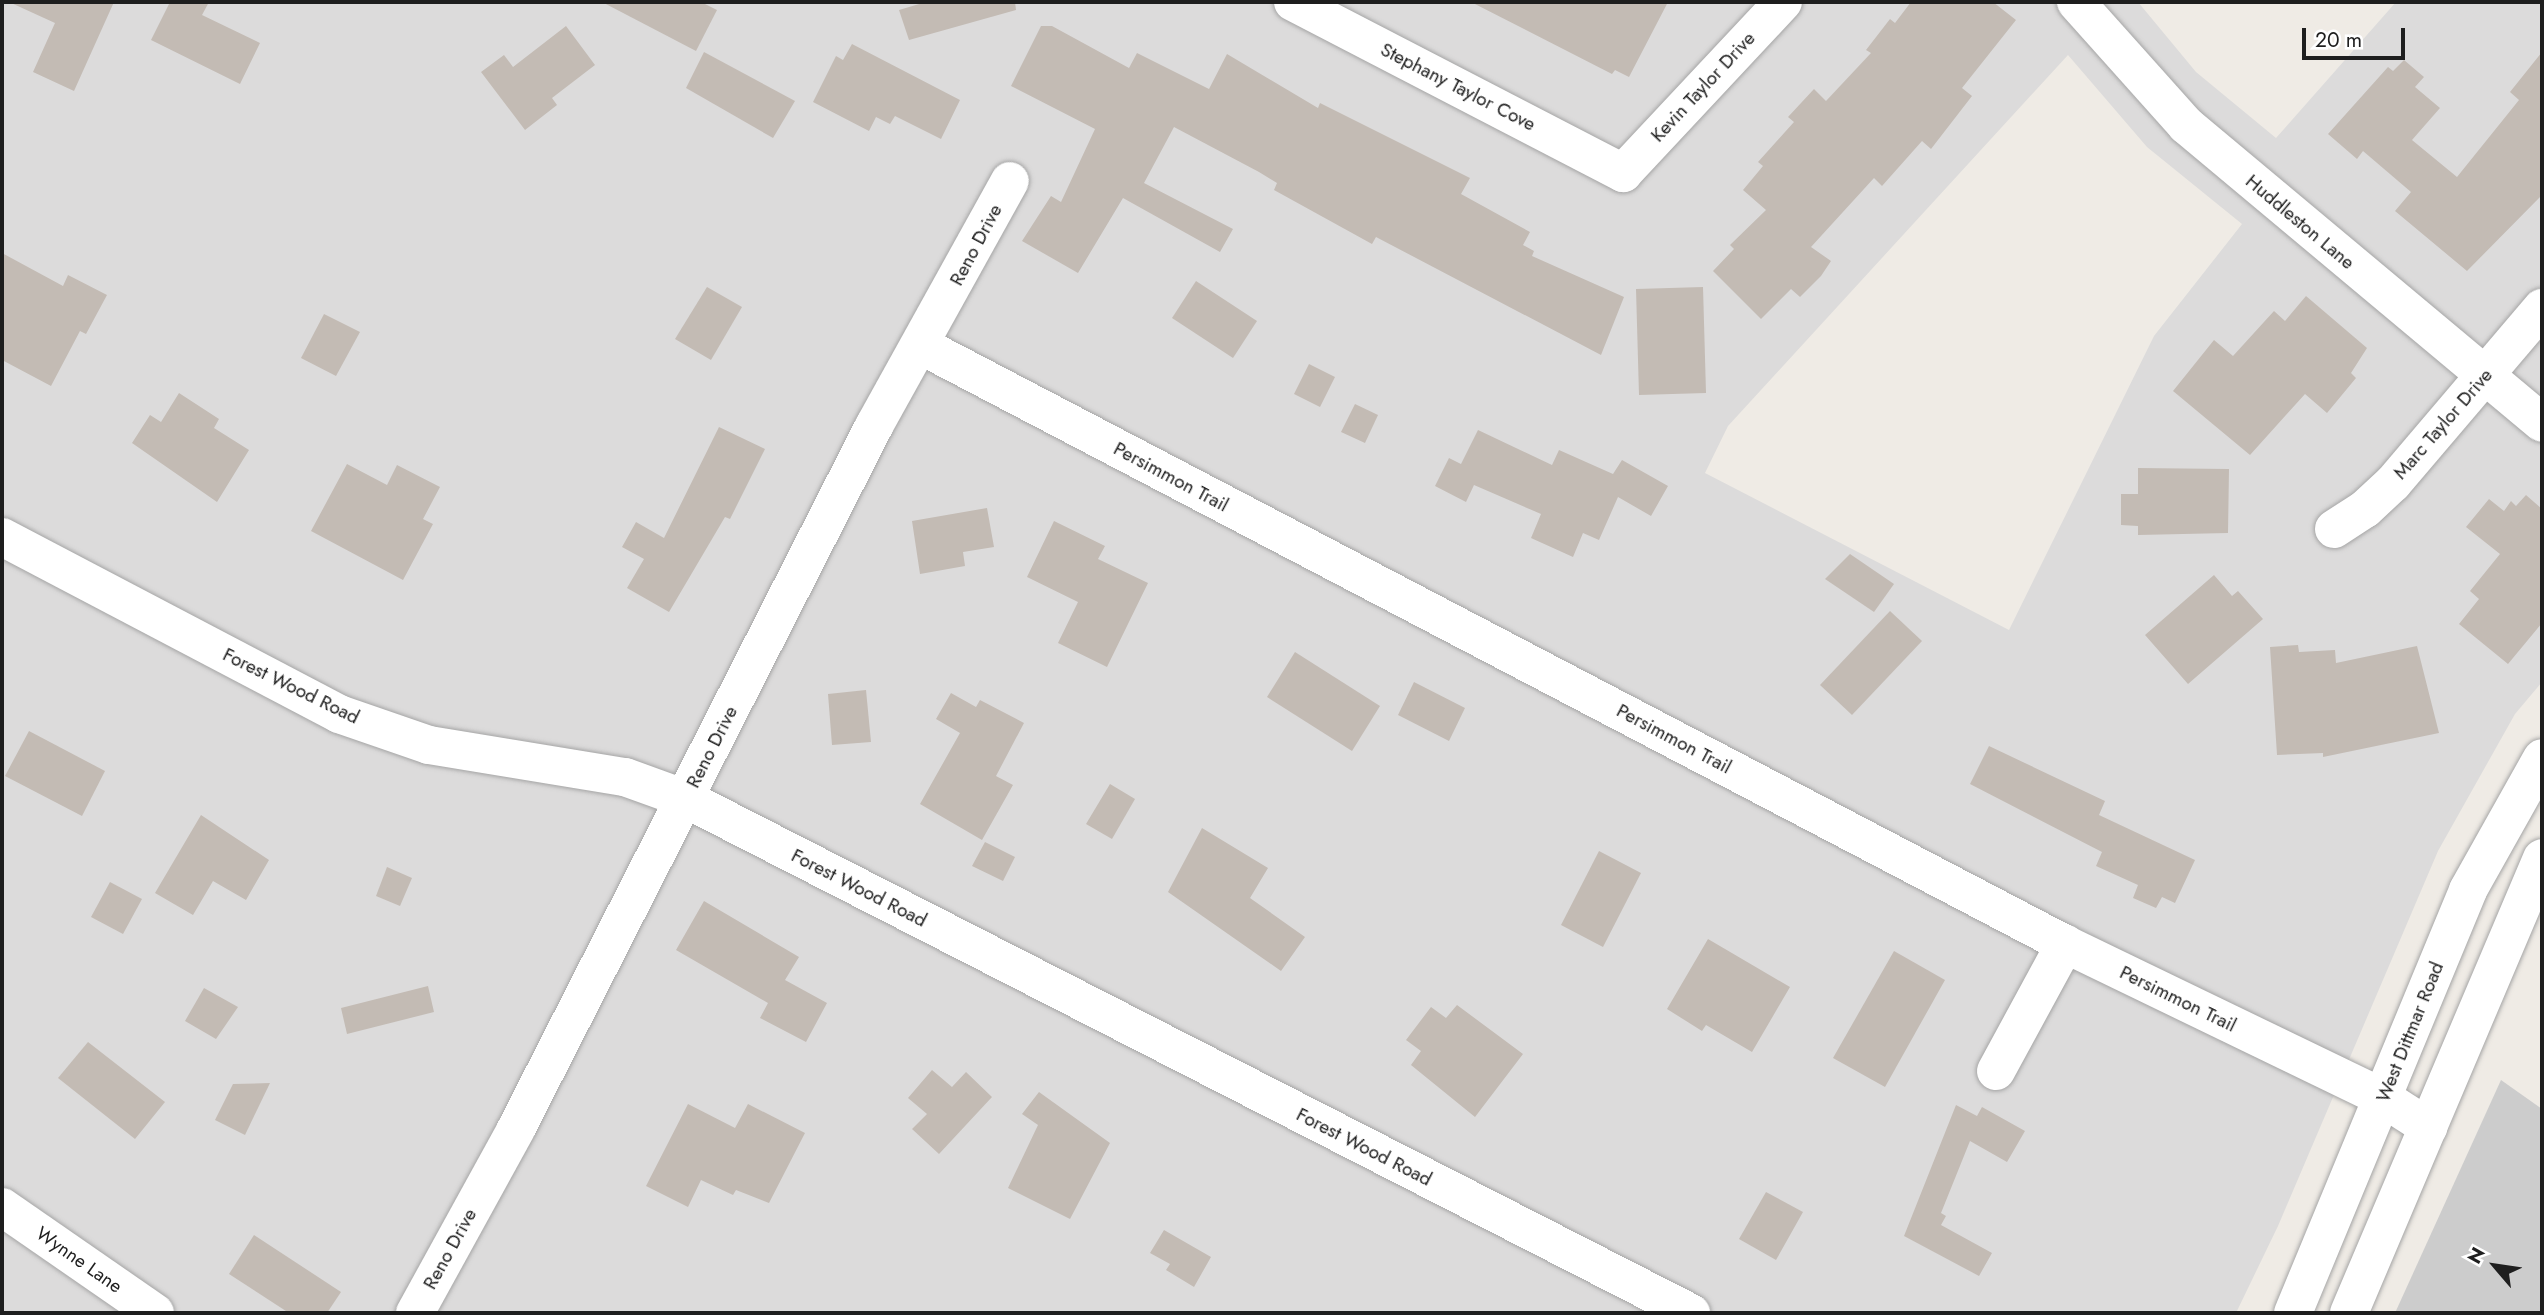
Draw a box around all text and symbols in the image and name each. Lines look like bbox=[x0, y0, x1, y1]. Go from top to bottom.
scale bar bbox=[2306, 14, 2409, 58]
text: 20 m bbox=[2315, 25, 2362, 55]
street label: Kevin Taylor Drive bbox=[1646, 27, 1760, 147]
street label: Stephany Taylor Cove bbox=[1377, 38, 1539, 136]
street label: Huddleston Lane bbox=[2241, 170, 2359, 274]
street label: Reno Drive bbox=[945, 200, 1007, 290]
street label: Marc Taylor Drive bbox=[2389, 364, 2497, 484]
street label: Persimmon Trail bbox=[1110, 437, 1232, 517]
street label: Forest Wood Road bbox=[219, 643, 363, 729]
street label: Persimmon Trail bbox=[1613, 699, 1735, 779]
street label: Reno Drive bbox=[682, 702, 742, 792]
street label: Forest Wood Road bbox=[788, 844, 930, 932]
street label: West Dittmar Road bbox=[2371, 959, 2449, 1105]
street label: Persimmon Trail bbox=[2116, 961, 2240, 1037]
street label: Forest Wood Road bbox=[1293, 1103, 1435, 1191]
street label: Reno Drive bbox=[419, 1205, 481, 1293]
street label: Wynne Lane bbox=[31, 1222, 127, 1298]
north arrow bbox=[2460, 1231, 2530, 1301]
text: N bbox=[2461, 1242, 2492, 1269]

